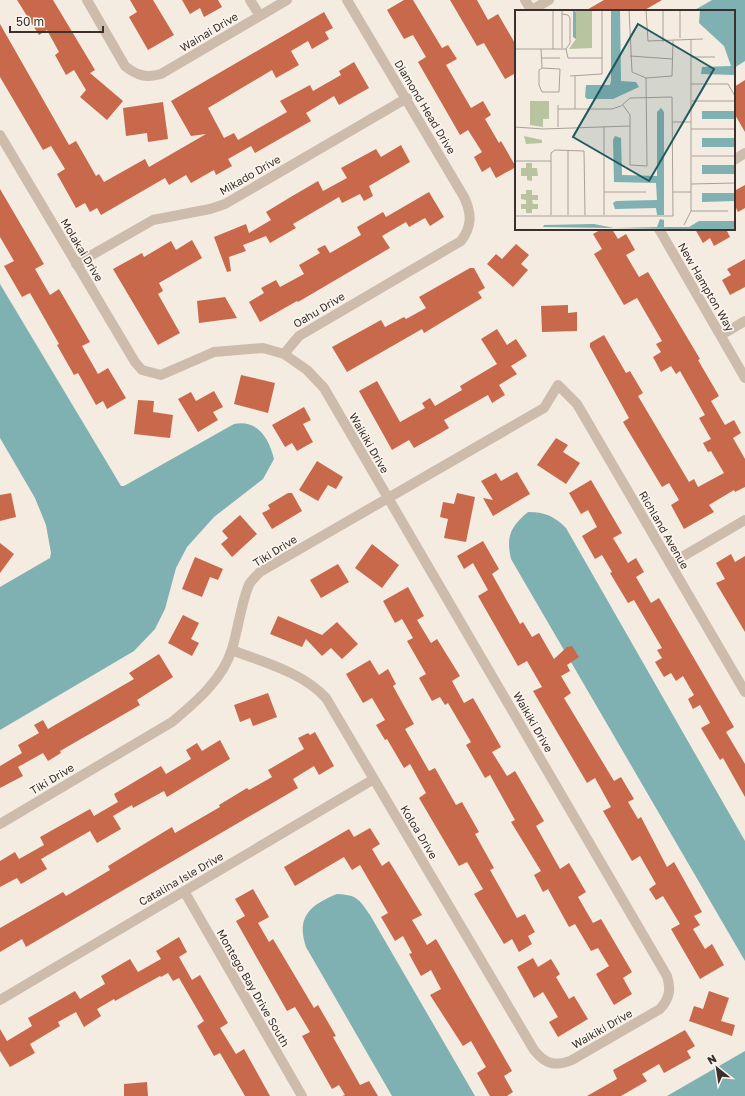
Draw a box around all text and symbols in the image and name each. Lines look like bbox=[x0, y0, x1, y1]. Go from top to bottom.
scale bar bbox=[10, 8, 103, 34]
street label: Wainai Drive bbox=[177, 9, 240, 54]
inset map bbox=[515, 10, 735, 230]
text: 50 m bbox=[16, 14, 44, 29]
street label: Diamond Head Drive bbox=[392, 57, 459, 156]
street label: Mikado Drive bbox=[217, 152, 282, 197]
street label: Molakai Drive bbox=[59, 216, 106, 284]
street label: New Hampton Way bbox=[676, 240, 737, 333]
street label: Oahu Drive bbox=[291, 289, 347, 330]
street label: Waikiki Drive bbox=[347, 410, 392, 475]
street label: Richland Avenue bbox=[637, 488, 692, 571]
street label: Tiki Drive bbox=[251, 532, 299, 569]
street label: Waikiki Drive bbox=[511, 689, 556, 754]
street label: Tiki Drive bbox=[27, 760, 76, 797]
street label: Koloa Drive bbox=[398, 803, 441, 861]
street label: Catalina Isle Drive bbox=[136, 849, 225, 908]
street label: Montego Bay Drive South bbox=[214, 927, 292, 1049]
street label: Waikiki Drive bbox=[569, 1006, 634, 1051]
north arrow bbox=[697, 1048, 737, 1088]
text: N bbox=[705, 1051, 719, 1067]

